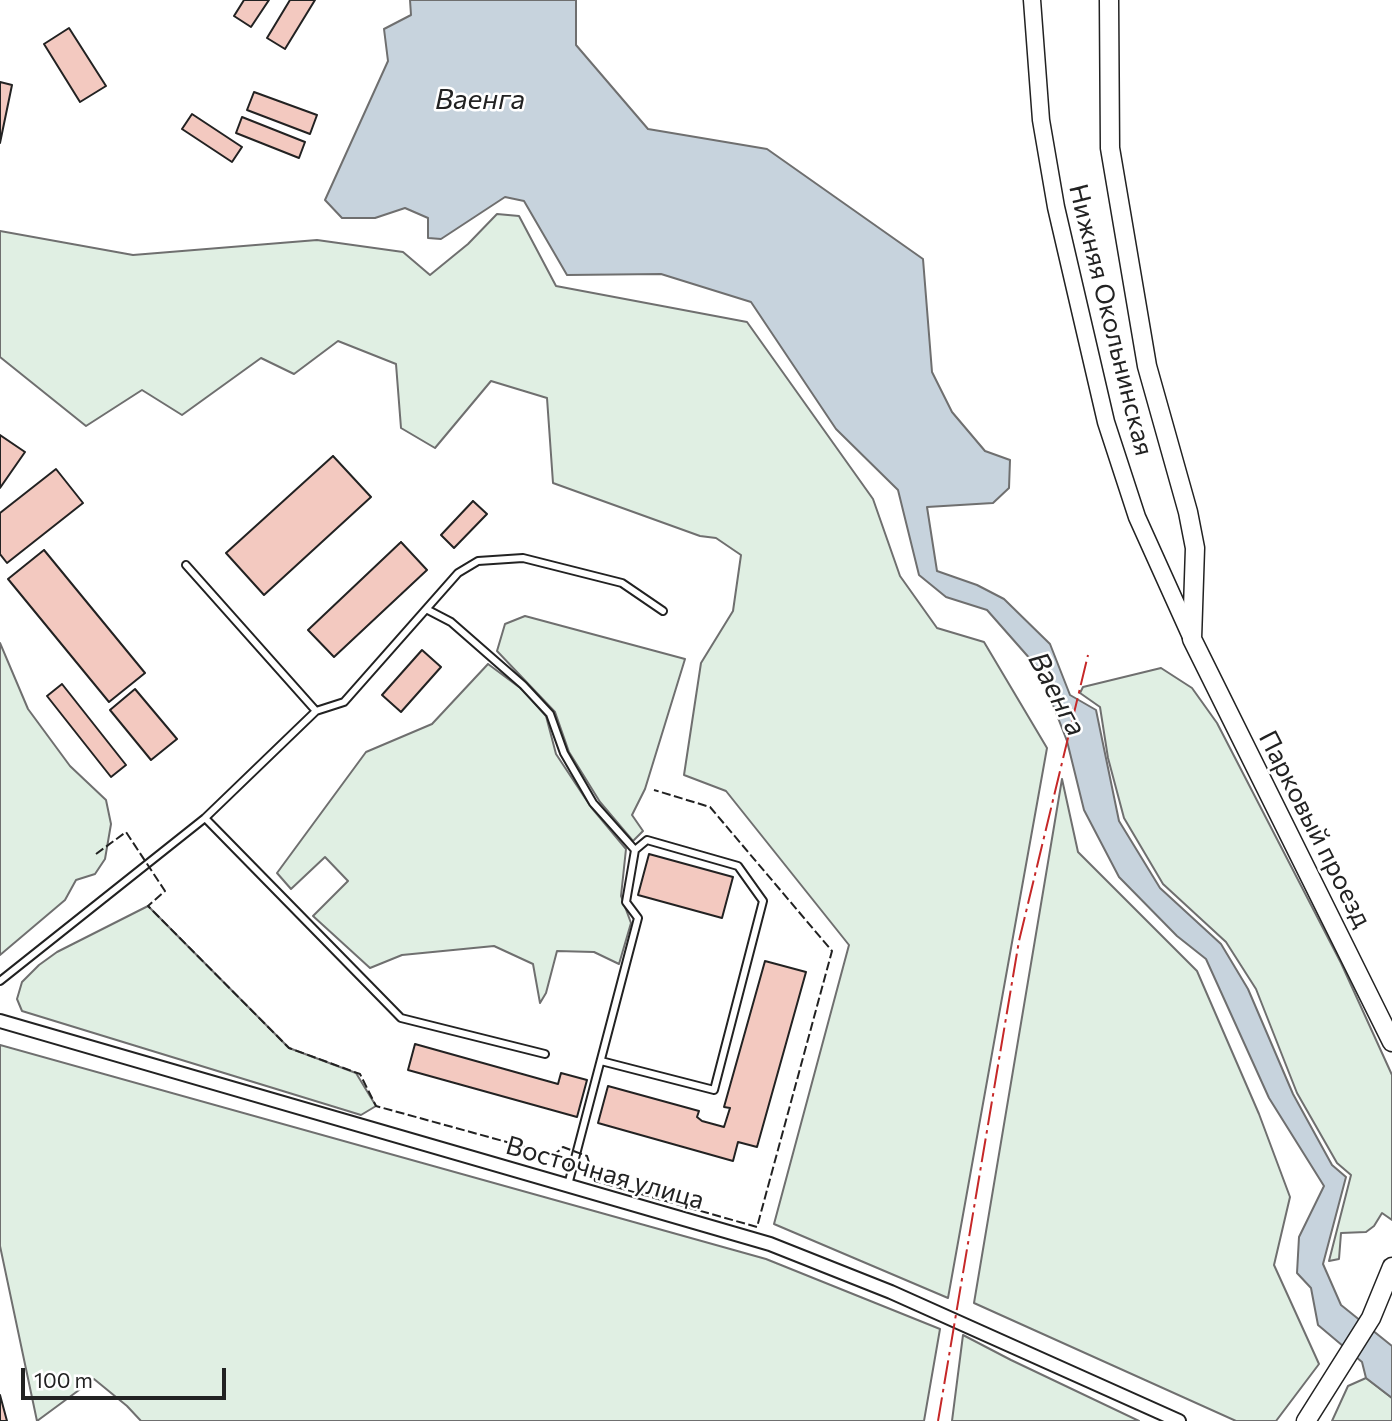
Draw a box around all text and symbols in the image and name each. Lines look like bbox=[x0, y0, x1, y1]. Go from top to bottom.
water label: Ваенга bbox=[435, 83, 525, 117]
street label: Нижняя Окольнинская bbox=[1062, 181, 1160, 459]
water label: Ваенга bbox=[1021, 646, 1093, 742]
street label: Парковый проезд bbox=[1252, 725, 1378, 933]
street label: Восточная улица bbox=[502, 1130, 708, 1216]
scale bar bbox=[24, 1354, 229, 1398]
text: 100 m bbox=[34, 1367, 93, 1392]

